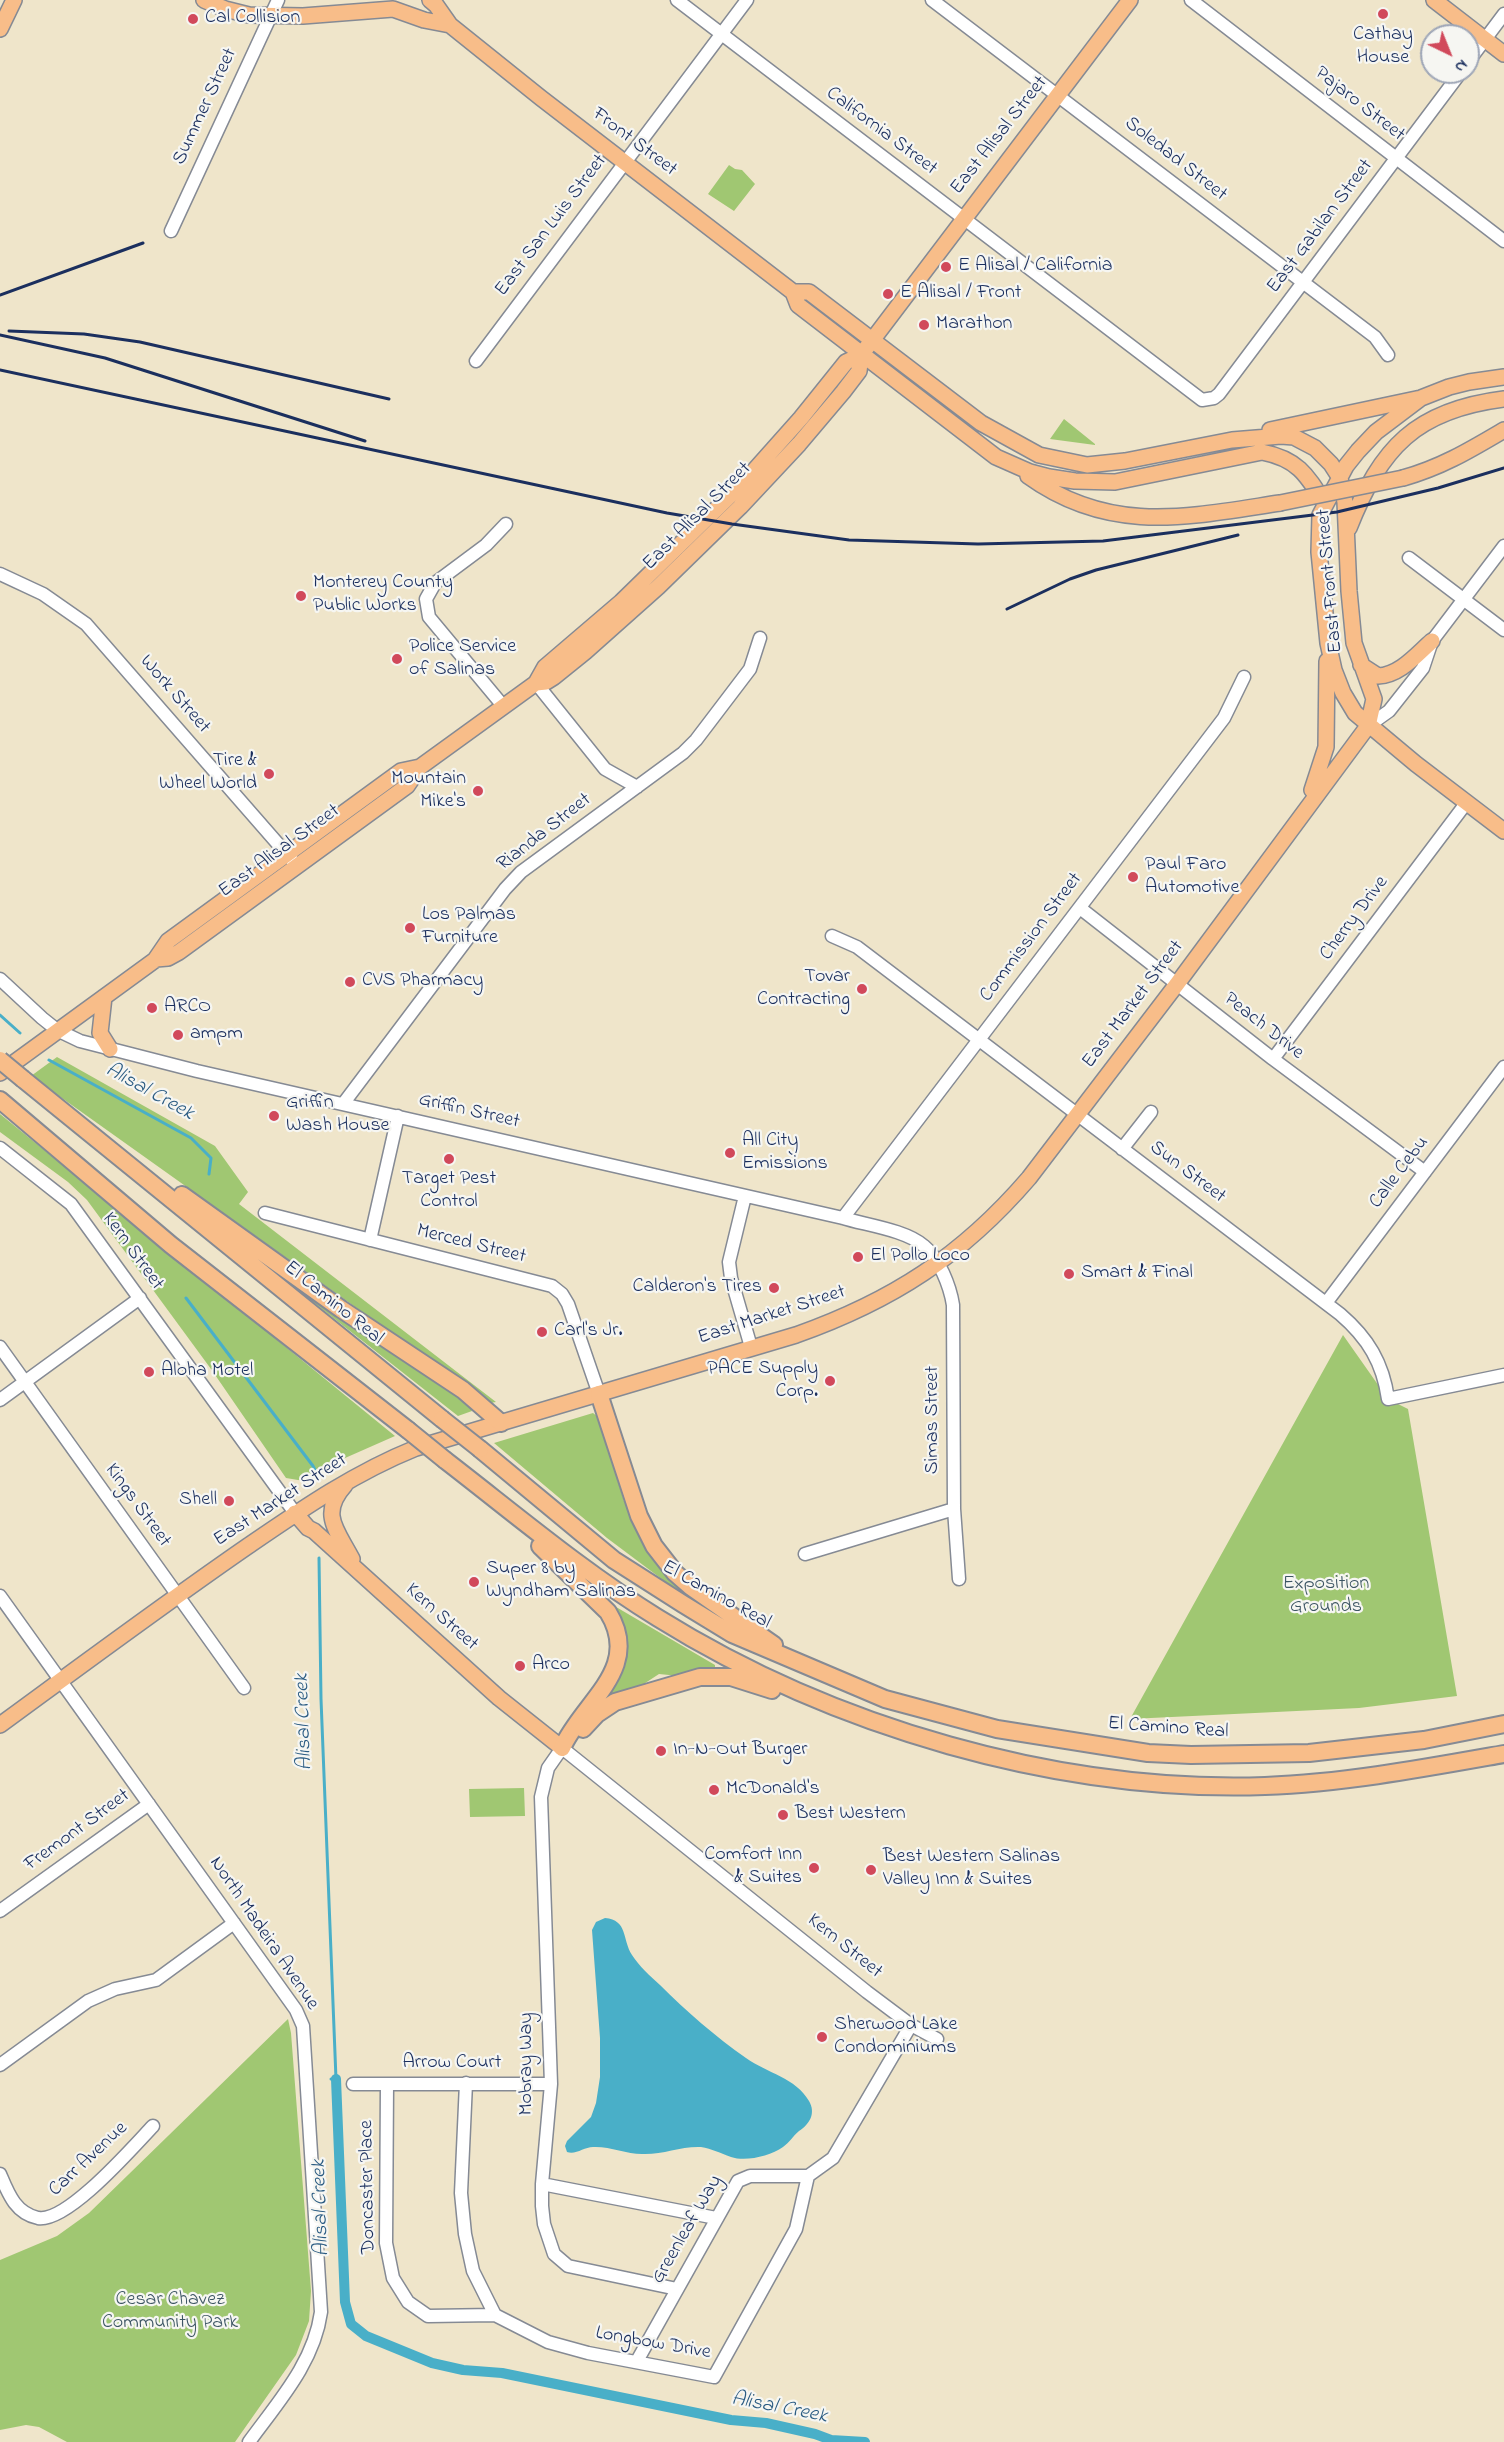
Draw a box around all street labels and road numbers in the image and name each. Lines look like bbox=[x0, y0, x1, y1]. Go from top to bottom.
street label: Summer Street bbox=[169, 45, 243, 169]
street label: Pajaro Street bbox=[1309, 62, 1409, 148]
street label: East Alisal Street bbox=[946, 72, 1054, 200]
street label: California Street bbox=[821, 82, 941, 182]
street label: Front Street bbox=[587, 103, 681, 183]
street label: Soledad Street bbox=[1119, 112, 1231, 208]
street label: East San Luis Street bbox=[491, 150, 613, 302]
street label: East Gabilan Street bbox=[1263, 155, 1379, 299]
street label: East Alisal Street bbox=[639, 458, 757, 576]
street label: East Front Street bbox=[1313, 508, 1349, 654]
street label: Work Street bbox=[133, 651, 215, 739]
street label: Rianda Street bbox=[493, 789, 597, 877]
street label: East Alisal Street bbox=[215, 800, 345, 904]
street label: Commission Street bbox=[976, 869, 1088, 1007]
street label: Cherry Drive bbox=[1315, 872, 1395, 966]
street label: East Market Street bbox=[1078, 936, 1190, 1074]
street label: Peach Drive bbox=[1218, 988, 1308, 1066]
street label: Griffin Street bbox=[416, 1089, 522, 1135]
street label: Calle Cebu bbox=[1365, 1132, 1435, 1214]
street label: Sun Street bbox=[1144, 1136, 1230, 1210]
street label: Kern Street bbox=[96, 1208, 168, 1296]
street label: Merced Street bbox=[414, 1220, 528, 1270]
street label: El Camino Real bbox=[279, 1257, 387, 1351]
street label: East Market Street bbox=[695, 1281, 849, 1351]
street label: Simas Street bbox=[922, 1366, 946, 1474]
street label: East Market Street bbox=[210, 1449, 352, 1553]
street label: Kings Street bbox=[99, 1459, 175, 1553]
street label: El Camino Real bbox=[657, 1556, 775, 1636]
street label: Kern Street bbox=[399, 1579, 483, 1657]
street label: El Camino Real bbox=[1107, 1713, 1229, 1745]
street label: Fremont Street bbox=[21, 1785, 135, 1877]
street label: North Madeira Avenue bbox=[203, 1853, 323, 2015]
street label: Kern Street bbox=[801, 1909, 887, 1985]
street label: Mobray Way bbox=[516, 2012, 540, 2116]
street label: Arrow Court bbox=[403, 2052, 501, 2076]
street label: Carr Avenue bbox=[45, 2117, 133, 2203]
street label: Doncaster Place bbox=[356, 2120, 382, 2254]
street label: Greenleaf Way bbox=[647, 2171, 729, 2289]
street label: Longbow Drive bbox=[593, 2322, 713, 2366]

